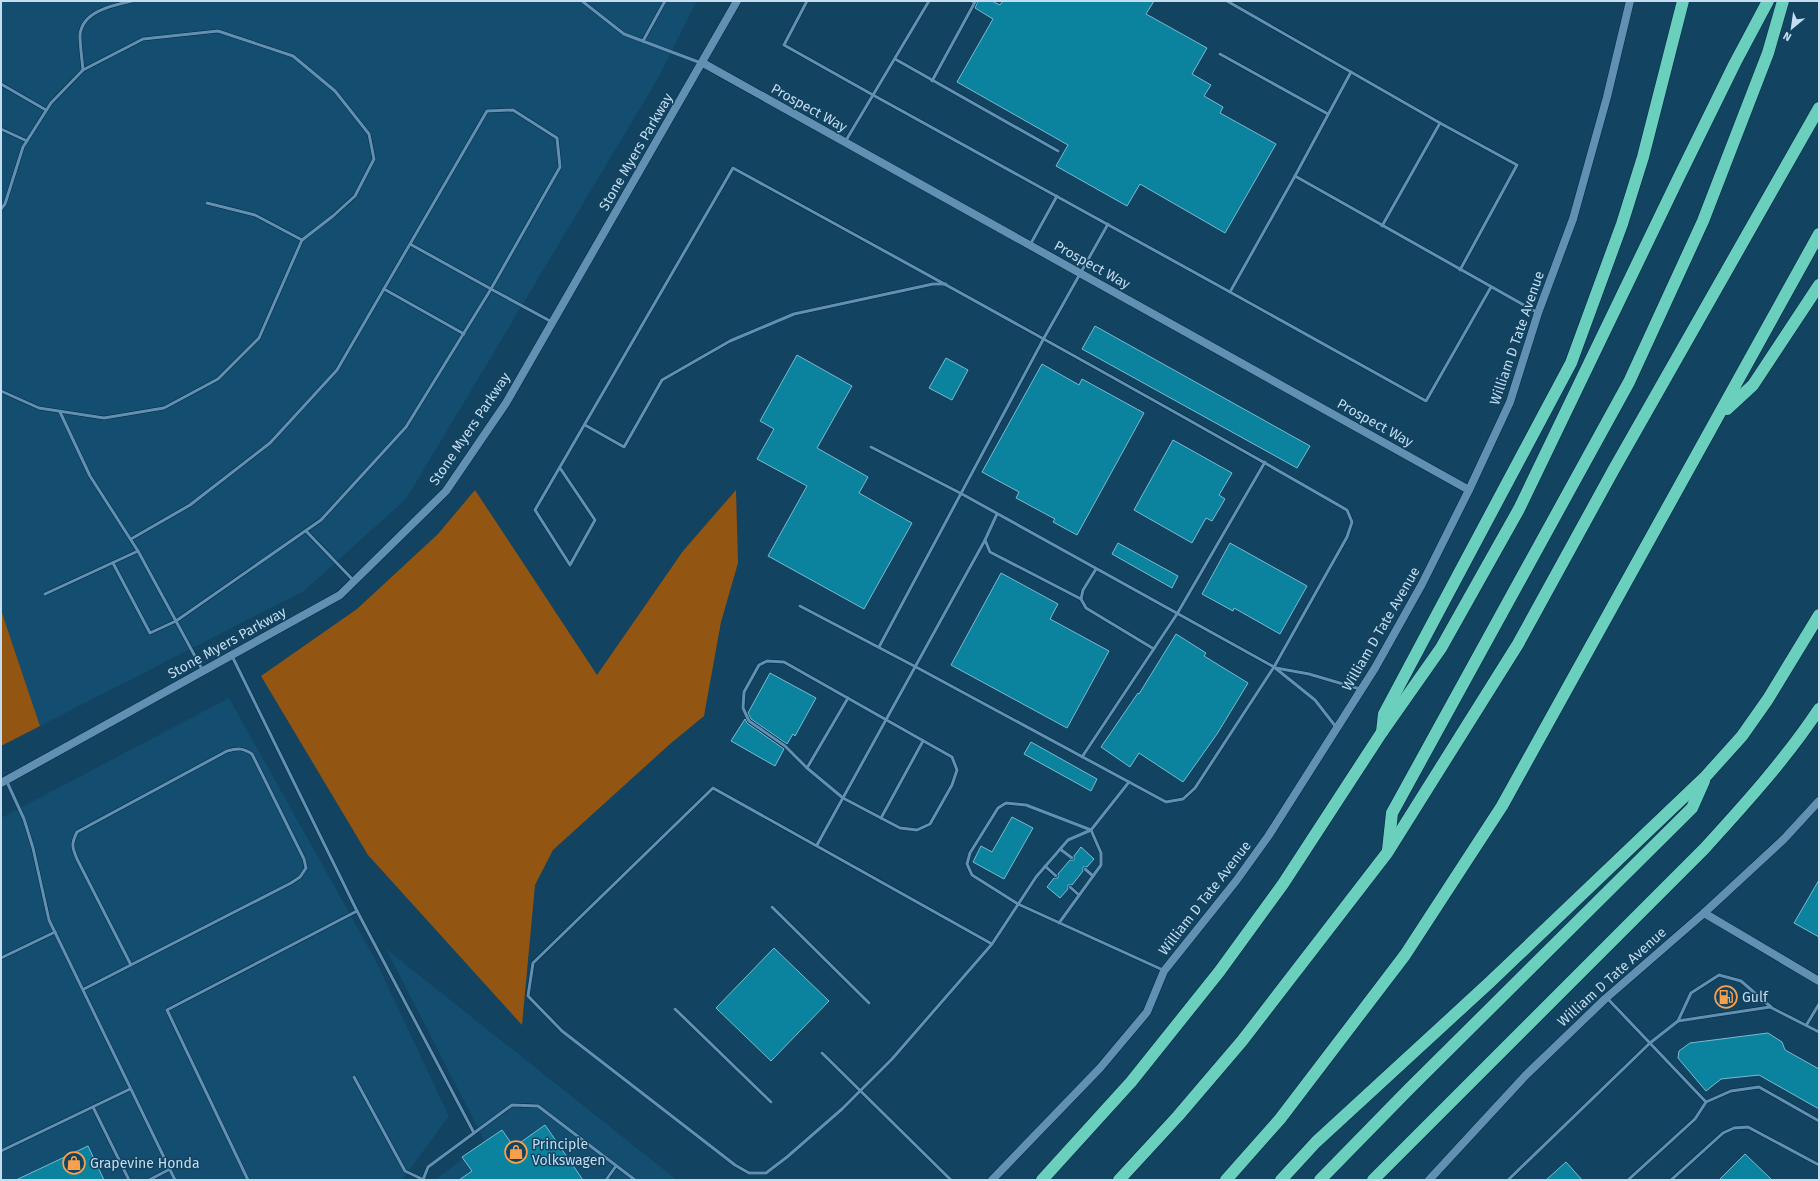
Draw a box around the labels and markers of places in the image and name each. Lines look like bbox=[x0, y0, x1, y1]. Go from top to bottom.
fuel station icon: Gulf bbox=[1713, 984, 1739, 1010]
place label: Gulf bbox=[1742, 989, 1769, 1006]
place label: Principle Volkswagen bbox=[532, 1136, 606, 1169]
shop icon: Principle Volkswagen bbox=[503, 1139, 529, 1165]
shop icon: Grapevine Honda bbox=[61, 1150, 87, 1176]
place label: Grapevine Honda bbox=[90, 1155, 200, 1172]

